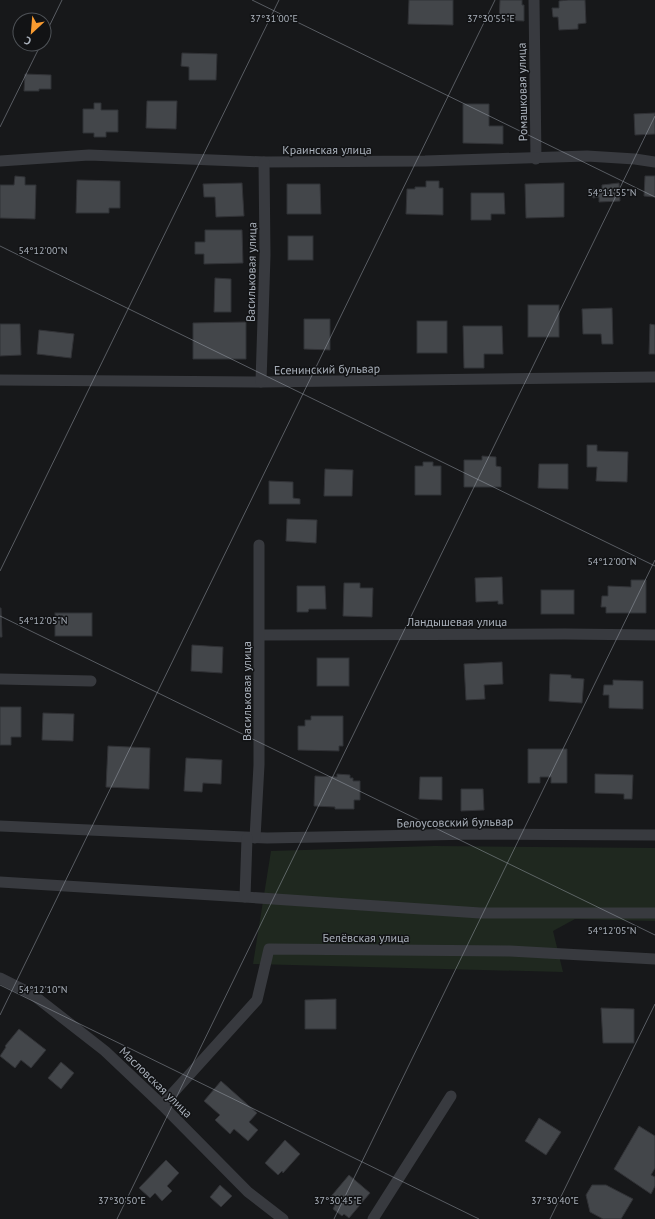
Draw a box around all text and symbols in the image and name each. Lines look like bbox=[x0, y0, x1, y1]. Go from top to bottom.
north arrow bbox=[12, 12, 52, 52]
text: 37°31'00"E bbox=[250, 12, 298, 25]
text: 37°30'55"E bbox=[467, 12, 515, 25]
text: С bbox=[22, 33, 33, 49]
street label: Ромашковая улица bbox=[514, 43, 530, 141]
street label: Краинская улица bbox=[282, 142, 372, 157]
text: 54°11'55"N bbox=[587, 186, 637, 199]
street label: Васильковая улица bbox=[243, 222, 259, 322]
text: 54°12'00"N bbox=[18, 244, 68, 257]
street label: Есенинский бульвар bbox=[274, 361, 380, 377]
text: 54°12'00"N bbox=[587, 555, 637, 568]
text: 54°12'05"N bbox=[18, 614, 68, 627]
street label: Ландышевая улица bbox=[406, 614, 507, 629]
street label: Васильковая улица bbox=[239, 641, 254, 741]
street label: Белоусовский бульвар bbox=[396, 813, 514, 831]
text: 54°12'05"N bbox=[587, 924, 637, 937]
street label: Белёвская улица bbox=[322, 930, 410, 945]
text: 54°12'10"N bbox=[18, 983, 68, 996]
street label: Масловская улица bbox=[116, 1043, 196, 1121]
text: 37°30'50"E bbox=[98, 1194, 146, 1207]
text: 37°30'45"E bbox=[314, 1194, 362, 1207]
text: 37°30'40"E bbox=[531, 1194, 579, 1207]

